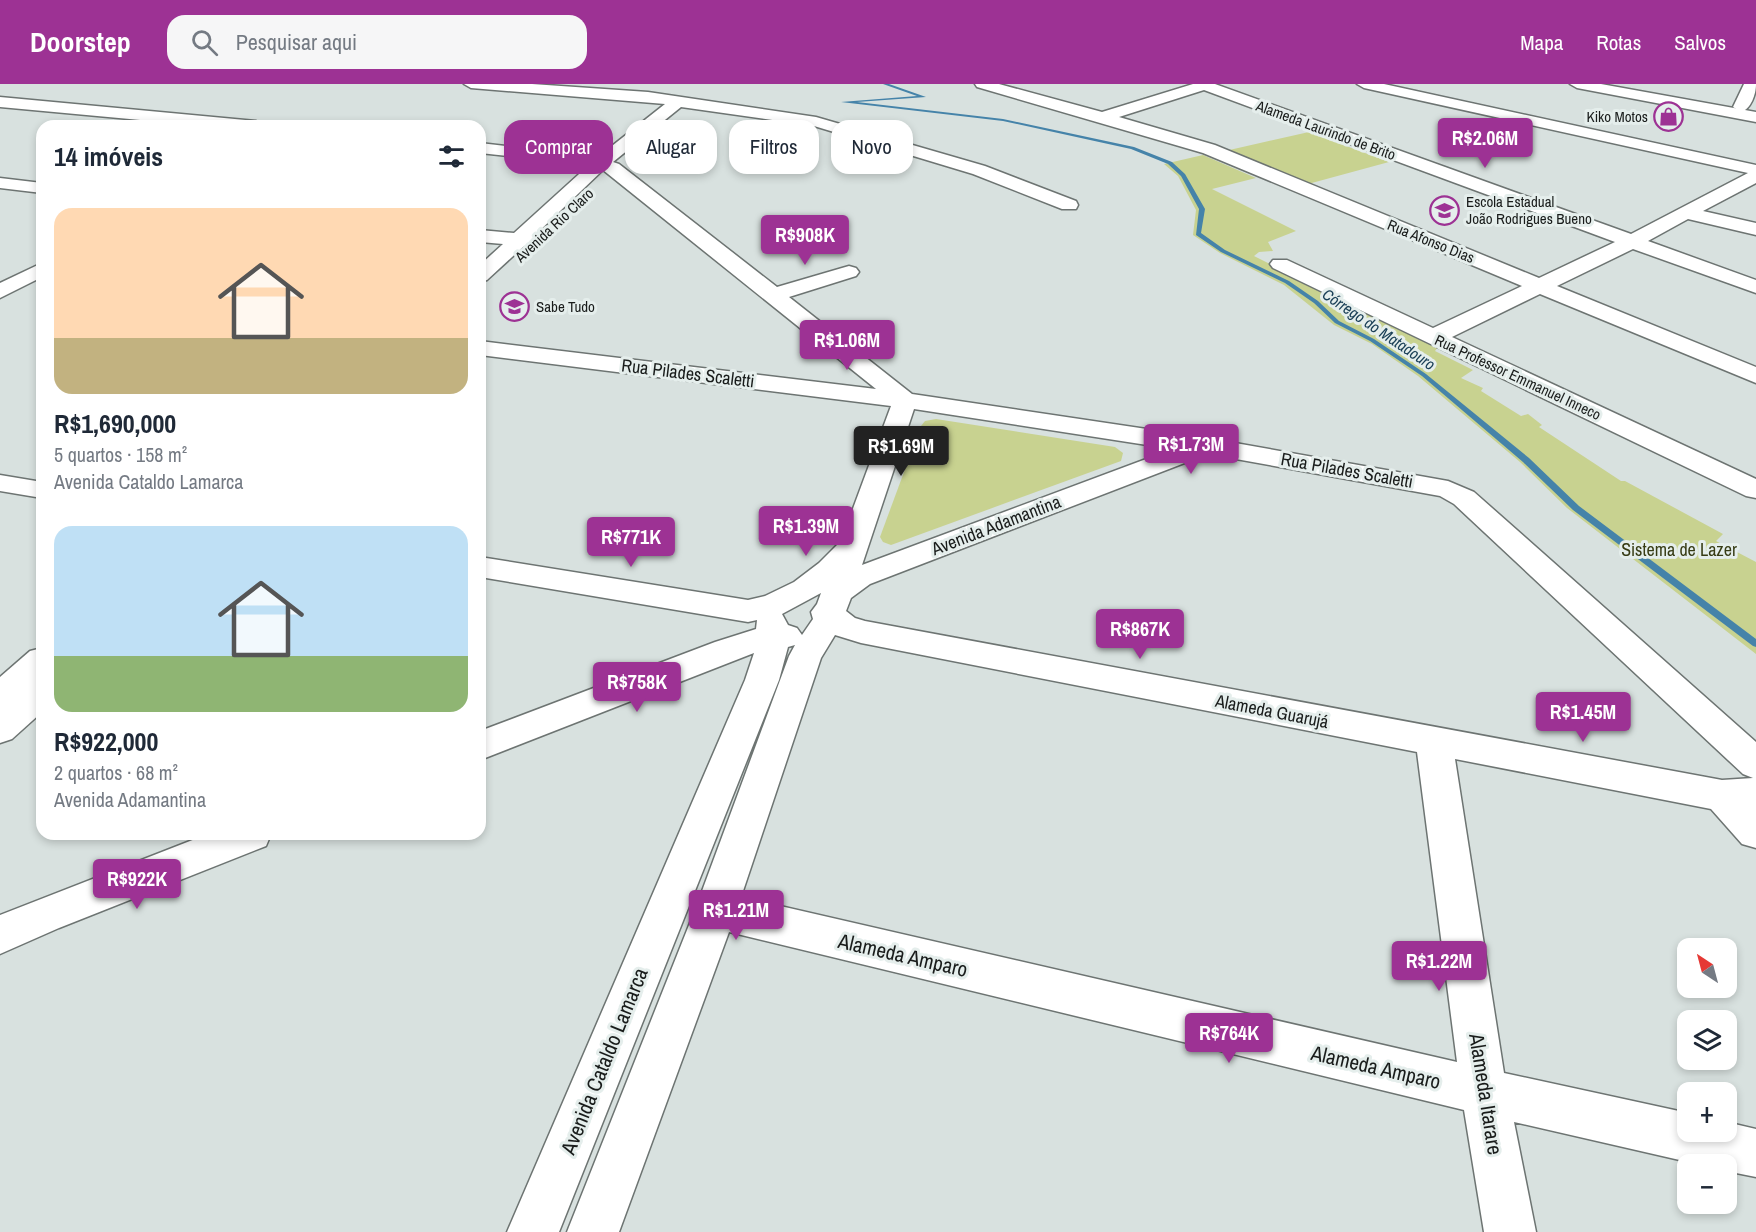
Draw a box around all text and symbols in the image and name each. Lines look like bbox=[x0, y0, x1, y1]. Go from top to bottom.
search box bbox=[167, 15, 587, 69]
text: Doorstep bbox=[30, 23, 131, 61]
icon: search bbox=[188, 26, 221, 59]
text: Pesquisar aqui bbox=[236, 27, 357, 57]
text: Mapa bbox=[1520, 28, 1563, 57]
text: Rotas bbox=[1596, 28, 1641, 57]
text: Salvos bbox=[1674, 28, 1726, 57]
street label: Alameda Laurindo de Brito bbox=[1252, 95, 1399, 165]
shop icon: Kiko Motos bbox=[1653, 100, 1685, 132]
place label: Kiko Motos bbox=[1586, 106, 1648, 127]
pin: R$2.06M bbox=[1430, 118, 1540, 169]
chip: Comprar bbox=[504, 120, 613, 174]
chip: Alugar bbox=[625, 120, 717, 174]
chip: Filtros bbox=[729, 120, 819, 174]
chip: Novo bbox=[831, 120, 913, 174]
text: R$2.06M bbox=[1452, 124, 1518, 151]
text: 14 imóveis bbox=[54, 139, 163, 174]
icon: filters bbox=[435, 140, 468, 173]
street label: Avenida Rio Claro bbox=[509, 183, 598, 268]
place label: Escola Estadual João Rodrigues Bueno bbox=[1466, 191, 1592, 229]
school or university icon: Escola Estadual João Rodrigues Bueno bbox=[1429, 194, 1461, 226]
street label: Rua Afonso Dias bbox=[1384, 214, 1478, 268]
pin: R$908K bbox=[756, 215, 854, 266]
text: R$908K bbox=[775, 221, 835, 248]
icon: home bbox=[207, 247, 315, 355]
water label: Córrego do Matadouro bbox=[1318, 283, 1440, 375]
school or university icon: Sabe Tudo bbox=[499, 290, 531, 322]
place label: Sabe Tudo bbox=[536, 296, 595, 317]
pin: R$1.06M bbox=[792, 320, 902, 371]
text: R$1.06M bbox=[814, 326, 880, 353]
street label: Rua Professor Emmanuel Inneco bbox=[1431, 329, 1605, 425]
street label: Rua Pilades Scaletti bbox=[620, 352, 756, 394]
text: R$1,690,000 bbox=[54, 406, 176, 441]
pin: R$1.73M bbox=[1136, 424, 1246, 475]
pin: R$1.69M bbox=[846, 426, 956, 477]
text: R$1.73M bbox=[1158, 430, 1224, 457]
text: R$1.69M bbox=[868, 432, 934, 459]
text: 5 quartos · 158 m² bbox=[54, 441, 187, 468]
street label: Rua Pilades Scaletti bbox=[1279, 446, 1415, 494]
text: Avenida Cataldo Lamarca bbox=[54, 468, 243, 495]
street label: Avenida Adamantina bbox=[927, 489, 1064, 562]
pin: R$1.39M bbox=[751, 506, 861, 557]
text: R$1.39M bbox=[773, 512, 839, 539]
pin: R$771K bbox=[582, 517, 680, 568]
text: R$771K bbox=[601, 523, 661, 550]
park label: Sistema de Lazer bbox=[1621, 537, 1737, 562]
icon: home bbox=[207, 565, 315, 673]
pin: R$867K bbox=[1091, 609, 1189, 660]
text: R$867K bbox=[1110, 615, 1170, 642]
pin: R$758K bbox=[588, 662, 686, 713]
text: R$758K bbox=[607, 668, 667, 695]
street label: Alameda Guarujá bbox=[1212, 688, 1331, 734]
pin: R$1.45M bbox=[1528, 692, 1638, 743]
text: R$1.45M bbox=[1550, 698, 1616, 725]
text: R$922,000 bbox=[54, 724, 158, 759]
text: 2 quartos · 68 m² bbox=[54, 759, 178, 786]
text: Avenida Adamantina bbox=[54, 786, 206, 813]
pin: R$922K bbox=[88, 859, 186, 910]
text: R$922K bbox=[107, 865, 167, 892]
pin: R$1.21M bbox=[681, 890, 791, 941]
text: R$1.21M bbox=[703, 896, 769, 923]
street label: Alameda Amparo bbox=[834, 926, 971, 984]
north arrow bbox=[1677, 938, 1737, 998]
map controls bbox=[1677, 938, 1737, 1214]
pin: R$1.22M bbox=[1384, 941, 1494, 992]
text: R$1.22M bbox=[1406, 947, 1472, 974]
street label: Avenida Cataldo Lamarca bbox=[553, 963, 655, 1160]
button: layers bbox=[1677, 1010, 1737, 1070]
pin: R$764K bbox=[1180, 1013, 1278, 1064]
text: R$764K bbox=[1199, 1019, 1259, 1046]
street label: Alameda Itarare bbox=[1462, 1030, 1510, 1157]
street label: Alameda Amparo bbox=[1307, 1038, 1444, 1096]
button: + bbox=[1677, 1082, 1737, 1142]
button: − bbox=[1677, 1154, 1737, 1214]

